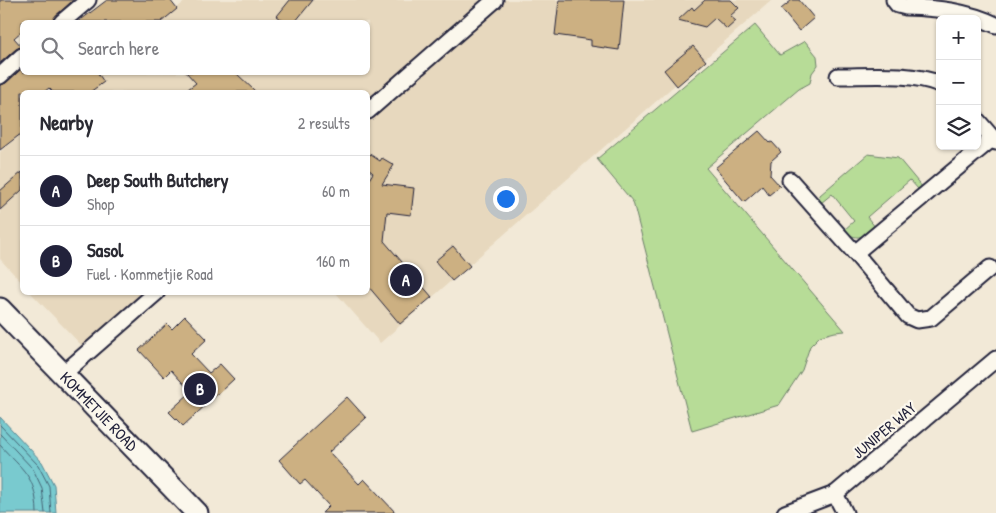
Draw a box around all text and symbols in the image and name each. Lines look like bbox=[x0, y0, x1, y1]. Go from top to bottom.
map controls bbox=[936, 15, 981, 150]
button: + bbox=[936, 15, 981, 60]
search box bbox=[20, 20, 370, 75]
icon: search bbox=[38, 34, 66, 62]
text: Search here bbox=[78, 35, 159, 61]
button: − bbox=[936, 60, 981, 105]
button: layers bbox=[936, 105, 981, 150]
text: Nearby bbox=[40, 108, 93, 137]
text: 2 results bbox=[298, 112, 350, 134]
text: Deep South Butchery bbox=[87, 167, 229, 193]
text: A bbox=[52, 180, 60, 202]
text: 60 m bbox=[322, 180, 350, 202]
your location bbox=[493, 186, 519, 212]
text: Shop bbox=[87, 193, 114, 215]
text: Sasol bbox=[87, 237, 123, 263]
text: B bbox=[52, 250, 60, 272]
text: 160 m bbox=[316, 250, 350, 272]
pin: A bbox=[390, 261, 422, 299]
text: Fuel · Kommetjie Road bbox=[87, 263, 213, 285]
street label: KOMMETJIE ROAD bbox=[55, 366, 143, 456]
pin: B bbox=[184, 370, 216, 408]
street label: JUNIPER WAY bbox=[847, 397, 921, 463]

